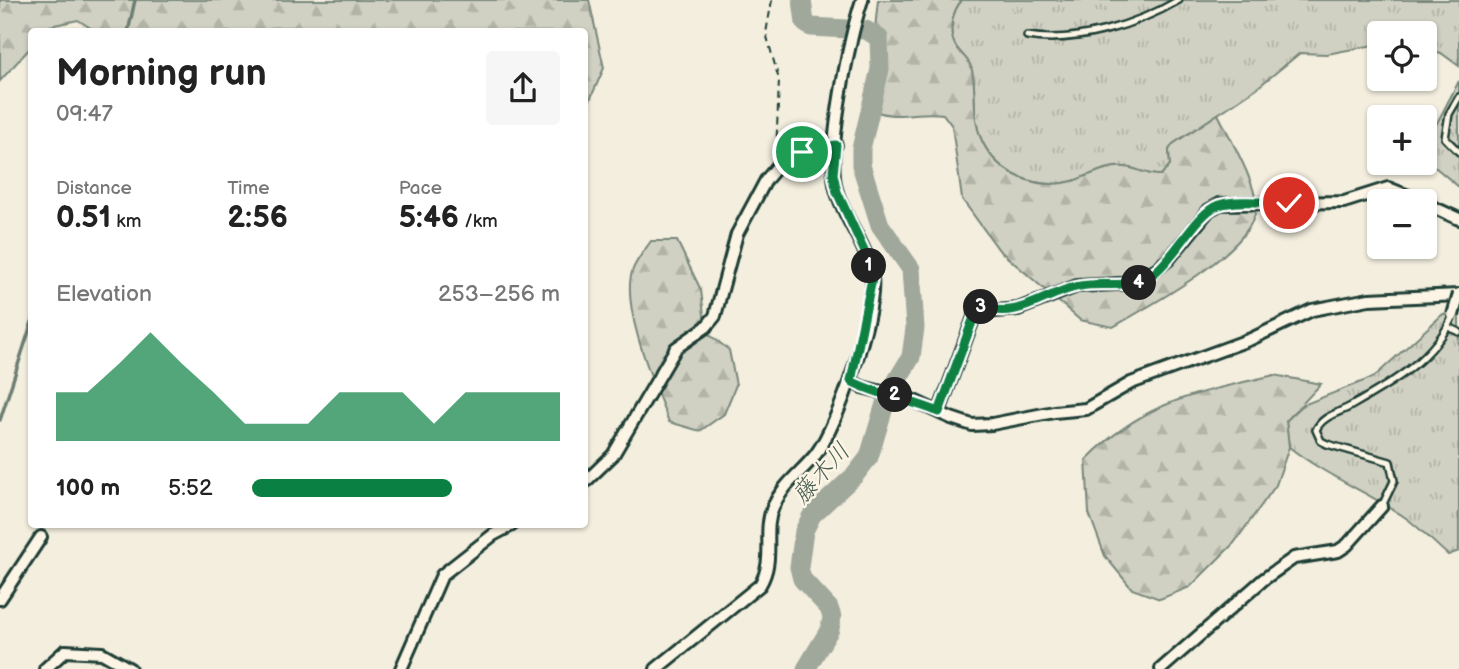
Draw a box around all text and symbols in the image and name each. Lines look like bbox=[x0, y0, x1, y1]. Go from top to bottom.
map controls bbox=[1367, 21, 1437, 259]
button: locate bbox=[1367, 21, 1437, 91]
text: Morning run bbox=[56, 51, 267, 96]
button: share bbox=[486, 51, 560, 125]
text: 09:47 bbox=[56, 100, 113, 128]
button: + bbox=[1367, 105, 1437, 175]
pin bbox=[772, 122, 832, 182]
icon: arrive bbox=[783, 133, 821, 171]
pin bbox=[1259, 173, 1319, 233]
text: Distance bbox=[56, 177, 132, 200]
text: Time bbox=[227, 177, 269, 200]
text: Pace bbox=[399, 177, 442, 200]
icon: check bbox=[1270, 184, 1308, 222]
button: − bbox=[1367, 189, 1437, 259]
text: 0.51 bbox=[56, 200, 111, 236]
text: 2:56 bbox=[227, 200, 288, 236]
text: 5:46 bbox=[399, 200, 459, 236]
text: km bbox=[111, 210, 141, 233]
text: /km bbox=[459, 210, 498, 233]
pin: 1 bbox=[852, 248, 886, 284]
text: 1 bbox=[865, 254, 873, 277]
pin: 4 bbox=[1122, 266, 1156, 300]
text: 4 bbox=[1133, 271, 1144, 294]
text: Elevation bbox=[56, 280, 152, 308]
text: 253–256 m bbox=[438, 280, 560, 308]
pin: 3 bbox=[964, 290, 998, 324]
text: 3 bbox=[975, 295, 986, 318]
pin: 2 bbox=[878, 378, 912, 412]
text: 2 bbox=[889, 383, 900, 406]
water label: 藤木川 bbox=[787, 437, 856, 510]
text: 100 m bbox=[56, 474, 120, 502]
text: 5:52 bbox=[168, 474, 213, 502]

